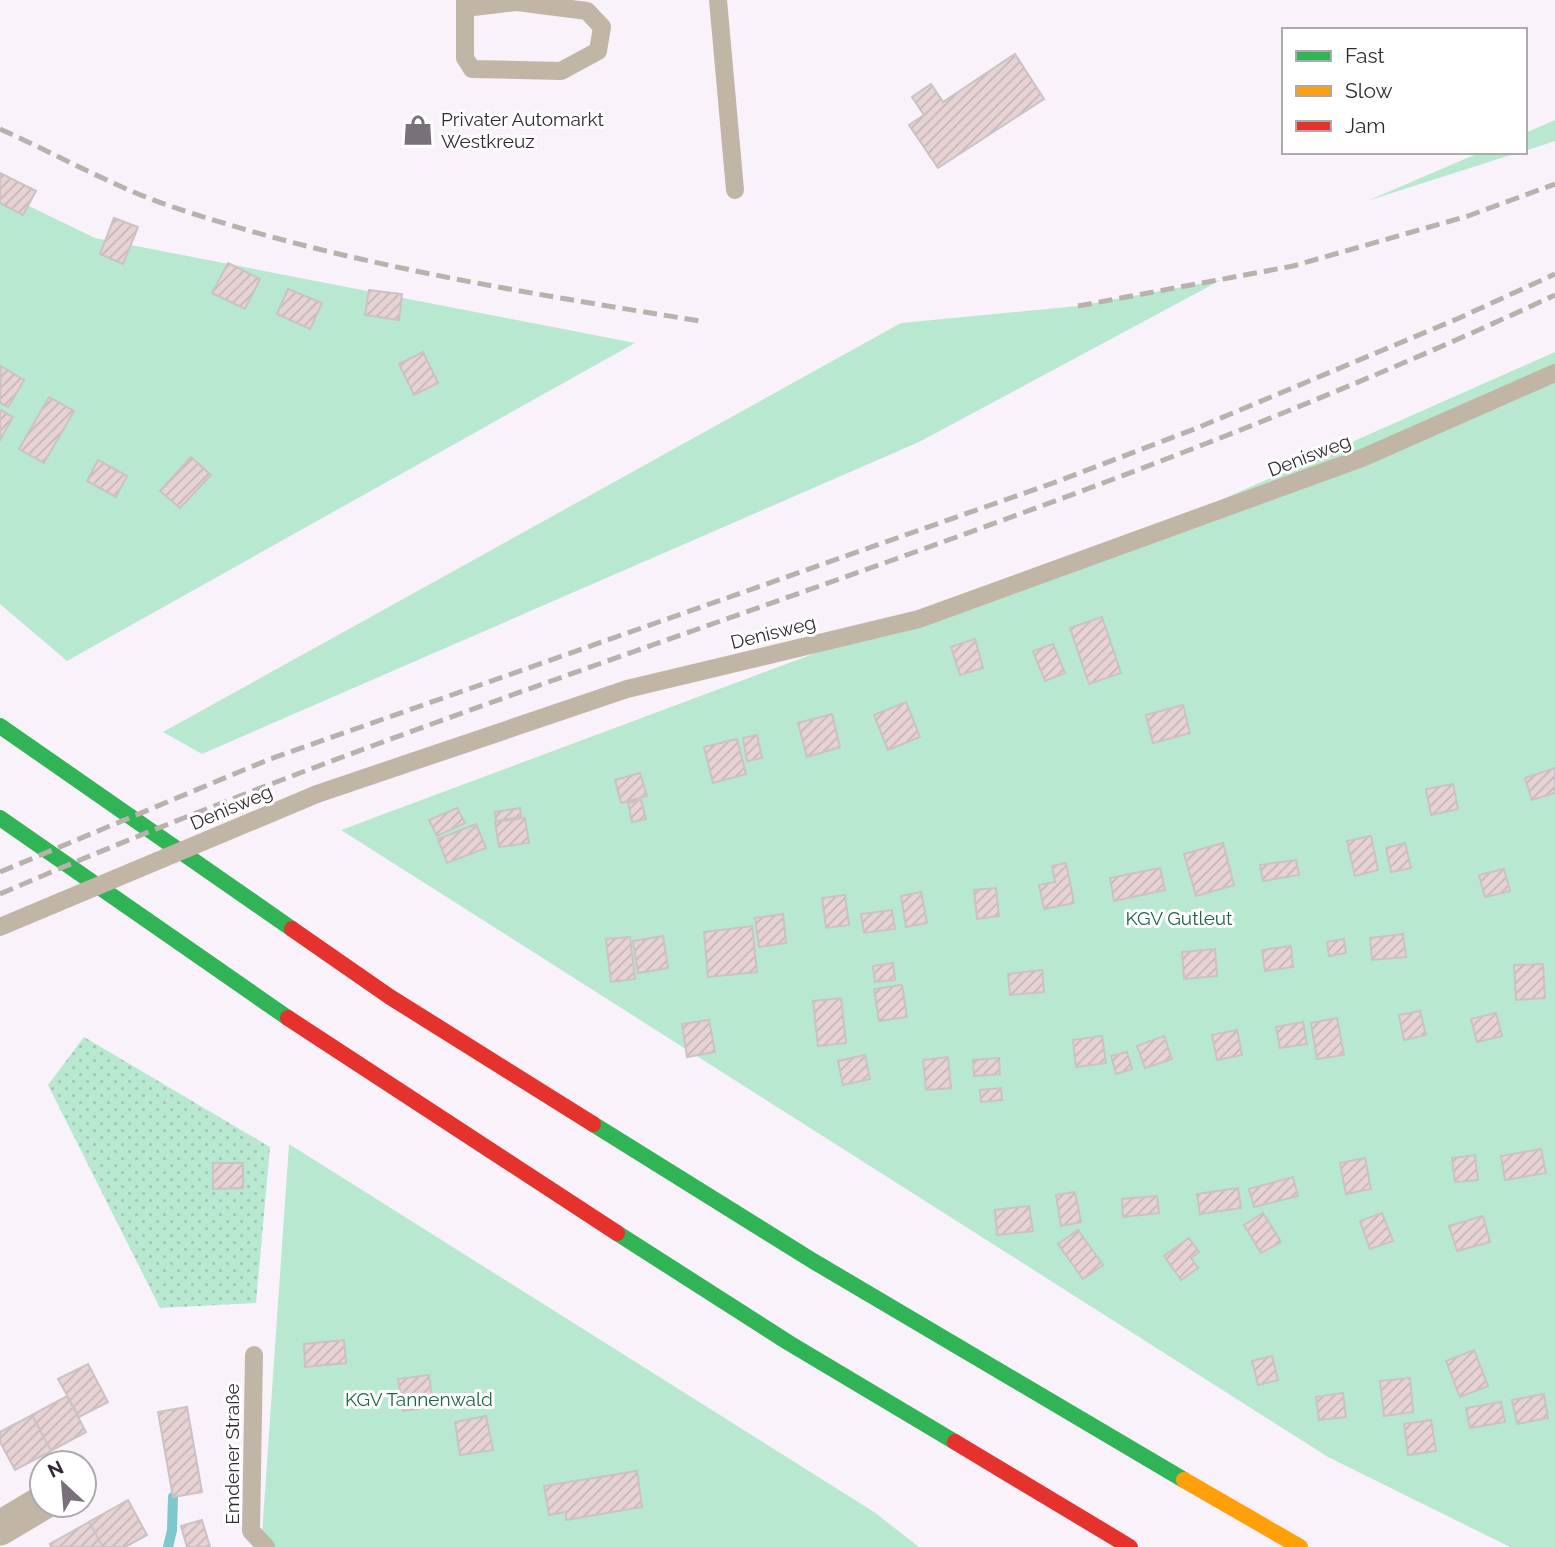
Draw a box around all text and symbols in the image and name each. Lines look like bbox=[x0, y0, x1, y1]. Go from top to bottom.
legend bbox=[1282, 28, 1527, 154]
text: Fast bbox=[1345, 43, 1385, 68]
text: Slow bbox=[1345, 78, 1393, 103]
place label: Privater Automarkt Westkreuz bbox=[441, 108, 605, 152]
shop icon: Privater Automarkt Westkreuz bbox=[401, 113, 435, 147]
text: Jam bbox=[1345, 113, 1386, 138]
street label: Denisweg bbox=[1264, 429, 1354, 481]
street label: Denisweg bbox=[728, 611, 818, 653]
street label: Denisweg bbox=[187, 780, 275, 834]
park label: KGV Gutleut bbox=[1126, 907, 1233, 929]
street label: Emdener Straße bbox=[221, 1383, 243, 1525]
park label: KGV Tannenwald bbox=[345, 1388, 493, 1410]
north arrow bbox=[28, 1449, 98, 1519]
text: N bbox=[44, 1456, 67, 1482]

